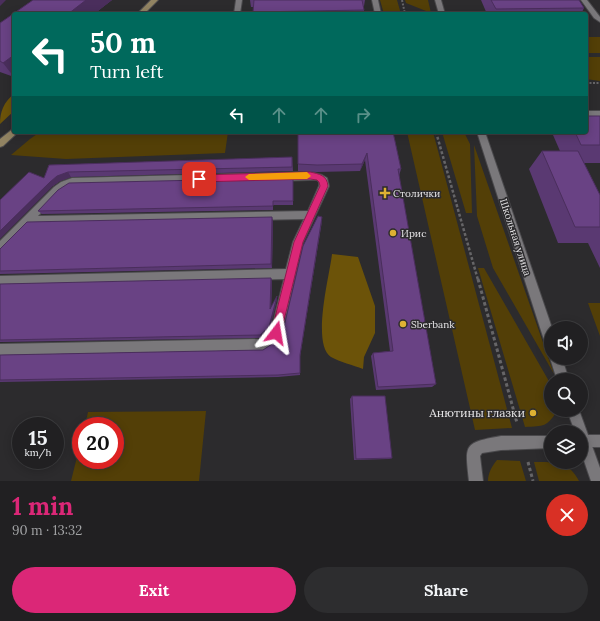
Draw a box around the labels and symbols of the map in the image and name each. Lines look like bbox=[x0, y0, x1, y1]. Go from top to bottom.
pin bbox=[182, 162, 216, 196]
place label: Столички bbox=[393, 187, 440, 200]
marker: Столички bbox=[380, 188, 390, 198]
street label: Школьная улица bbox=[497, 197, 534, 277]
place label: Ирис bbox=[401, 227, 426, 240]
marker: Ирис bbox=[388, 228, 398, 238]
position arrow bbox=[255, 312, 297, 354]
place label: Sberbank bbox=[411, 318, 455, 331]
marker: Sberbank bbox=[398, 319, 408, 329]
place label: Анютины глазки bbox=[428, 405, 525, 420]
marker: Анютины глазки bbox=[528, 408, 538, 418]
speed limit sign: 20 bbox=[72, 417, 124, 469]

